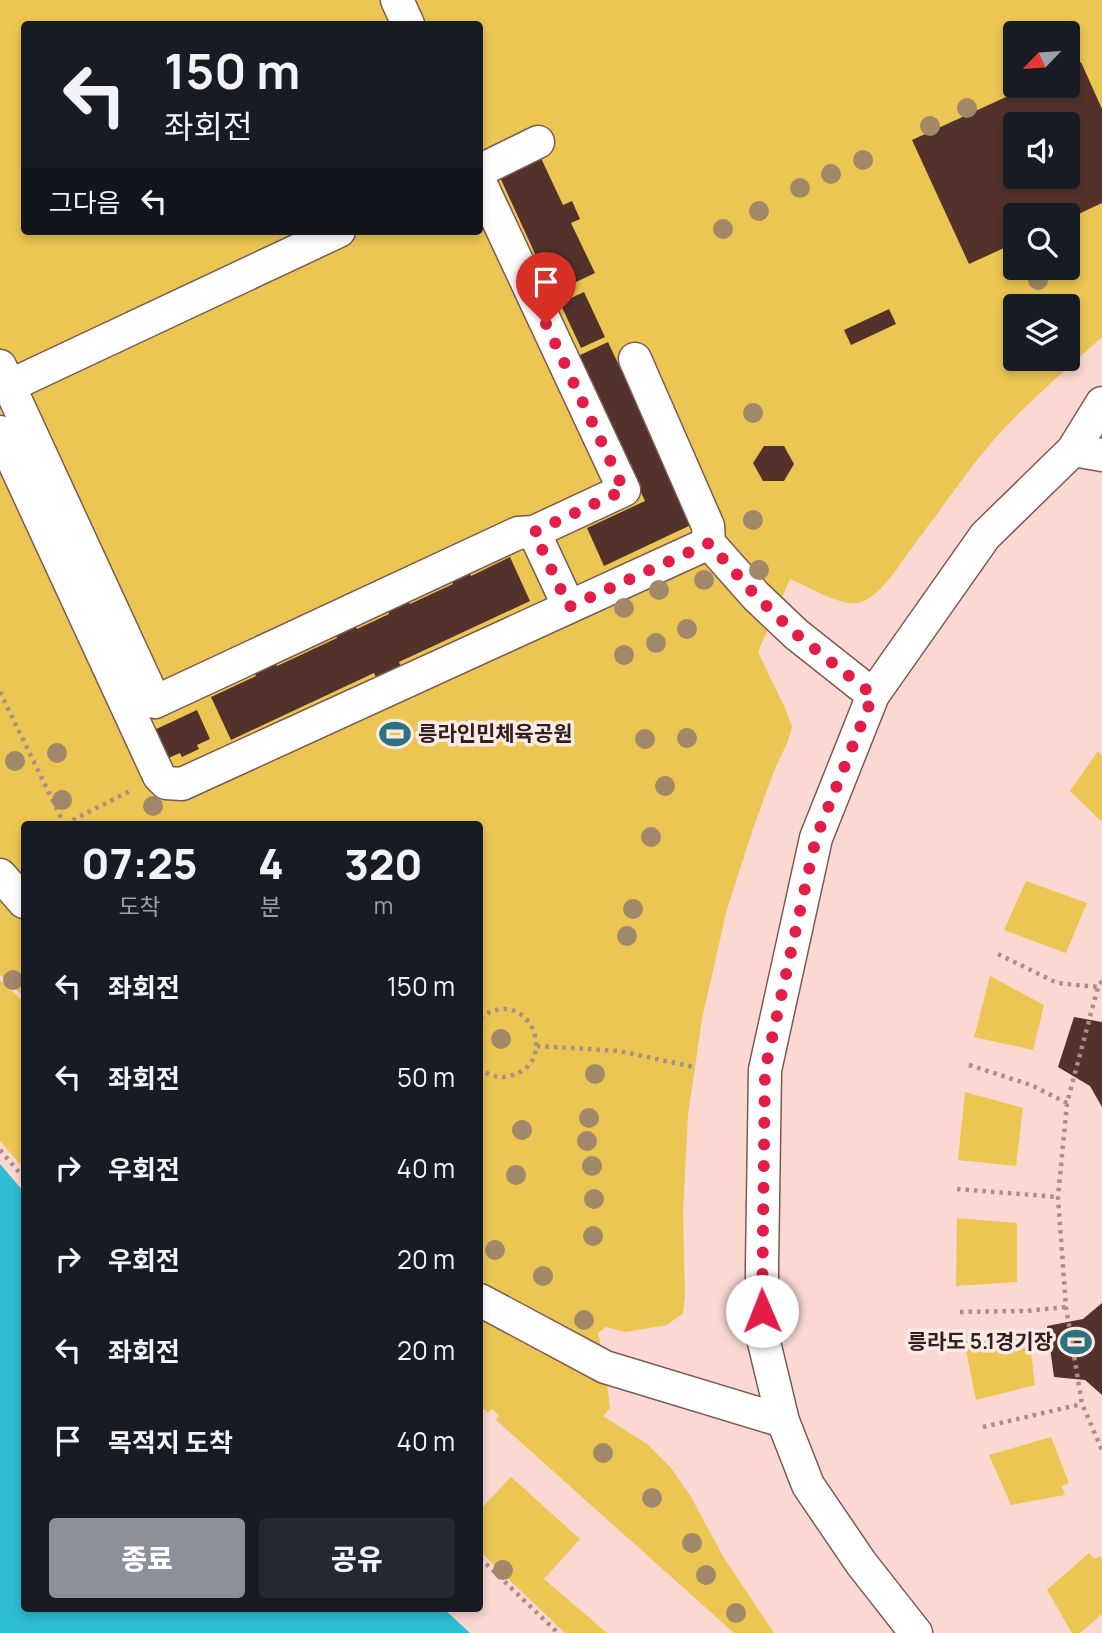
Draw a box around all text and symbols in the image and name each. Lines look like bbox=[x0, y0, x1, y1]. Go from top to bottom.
north arrow bbox=[1003, 21, 1080, 98]
map controls bbox=[1003, 21, 1080, 371]
text: 150 m bbox=[164, 37, 300, 104]
icon: left bbox=[49, 49, 140, 140]
text: 좌회전 bbox=[164, 104, 252, 148]
button: sound bbox=[1003, 112, 1080, 189]
icon: left bbox=[135, 182, 173, 220]
text: 그다음 bbox=[49, 184, 121, 220]
button: search bbox=[1003, 203, 1080, 280]
pin bbox=[516, 252, 576, 324]
icon: arrive bbox=[527, 263, 565, 301]
button: layers bbox=[1003, 294, 1080, 371]
sports icon: 릉라인민체육공원 bbox=[378, 717, 412, 751]
place label: 릉라인민체육공원 bbox=[418, 719, 573, 747]
text: 07:25 bbox=[81, 834, 198, 892]
text: 4 bbox=[258, 834, 284, 892]
text: 320 bbox=[344, 835, 423, 893]
text: m bbox=[374, 889, 393, 921]
text: 도착 bbox=[118, 890, 161, 922]
text: 분 bbox=[260, 890, 281, 922]
icon: left bbox=[49, 967, 87, 1005]
text: 150 m bbox=[387, 968, 455, 1004]
text: 좌회전 bbox=[108, 969, 180, 1005]
icon: left bbox=[49, 1058, 87, 1096]
text: 50 m bbox=[397, 1059, 455, 1095]
text: 좌회전 bbox=[108, 1060, 180, 1096]
icon: right bbox=[49, 1149, 87, 1187]
text: 40 m bbox=[397, 1150, 455, 1186]
text: 우회전 bbox=[108, 1151, 180, 1187]
icon: right bbox=[49, 1240, 87, 1278]
text: 20 m bbox=[397, 1241, 455, 1277]
text: 우회전 bbox=[108, 1242, 180, 1278]
position arrow bbox=[725, 1274, 799, 1348]
sports icon: 릉라도 5.1경기장 bbox=[1059, 1325, 1093, 1359]
place label: 릉라도 5.1경기장 bbox=[908, 1327, 1053, 1355]
icon: left bbox=[49, 1331, 87, 1369]
text: 20 m bbox=[397, 1332, 455, 1368]
text: 좌회전 bbox=[108, 1333, 180, 1369]
icon: arrive bbox=[49, 1422, 87, 1460]
text: 40 m bbox=[397, 1423, 455, 1459]
text: 목적지 도착 bbox=[108, 1424, 233, 1460]
button: 종료 bbox=[49, 1518, 245, 1598]
button: 공유 bbox=[259, 1518, 455, 1598]

